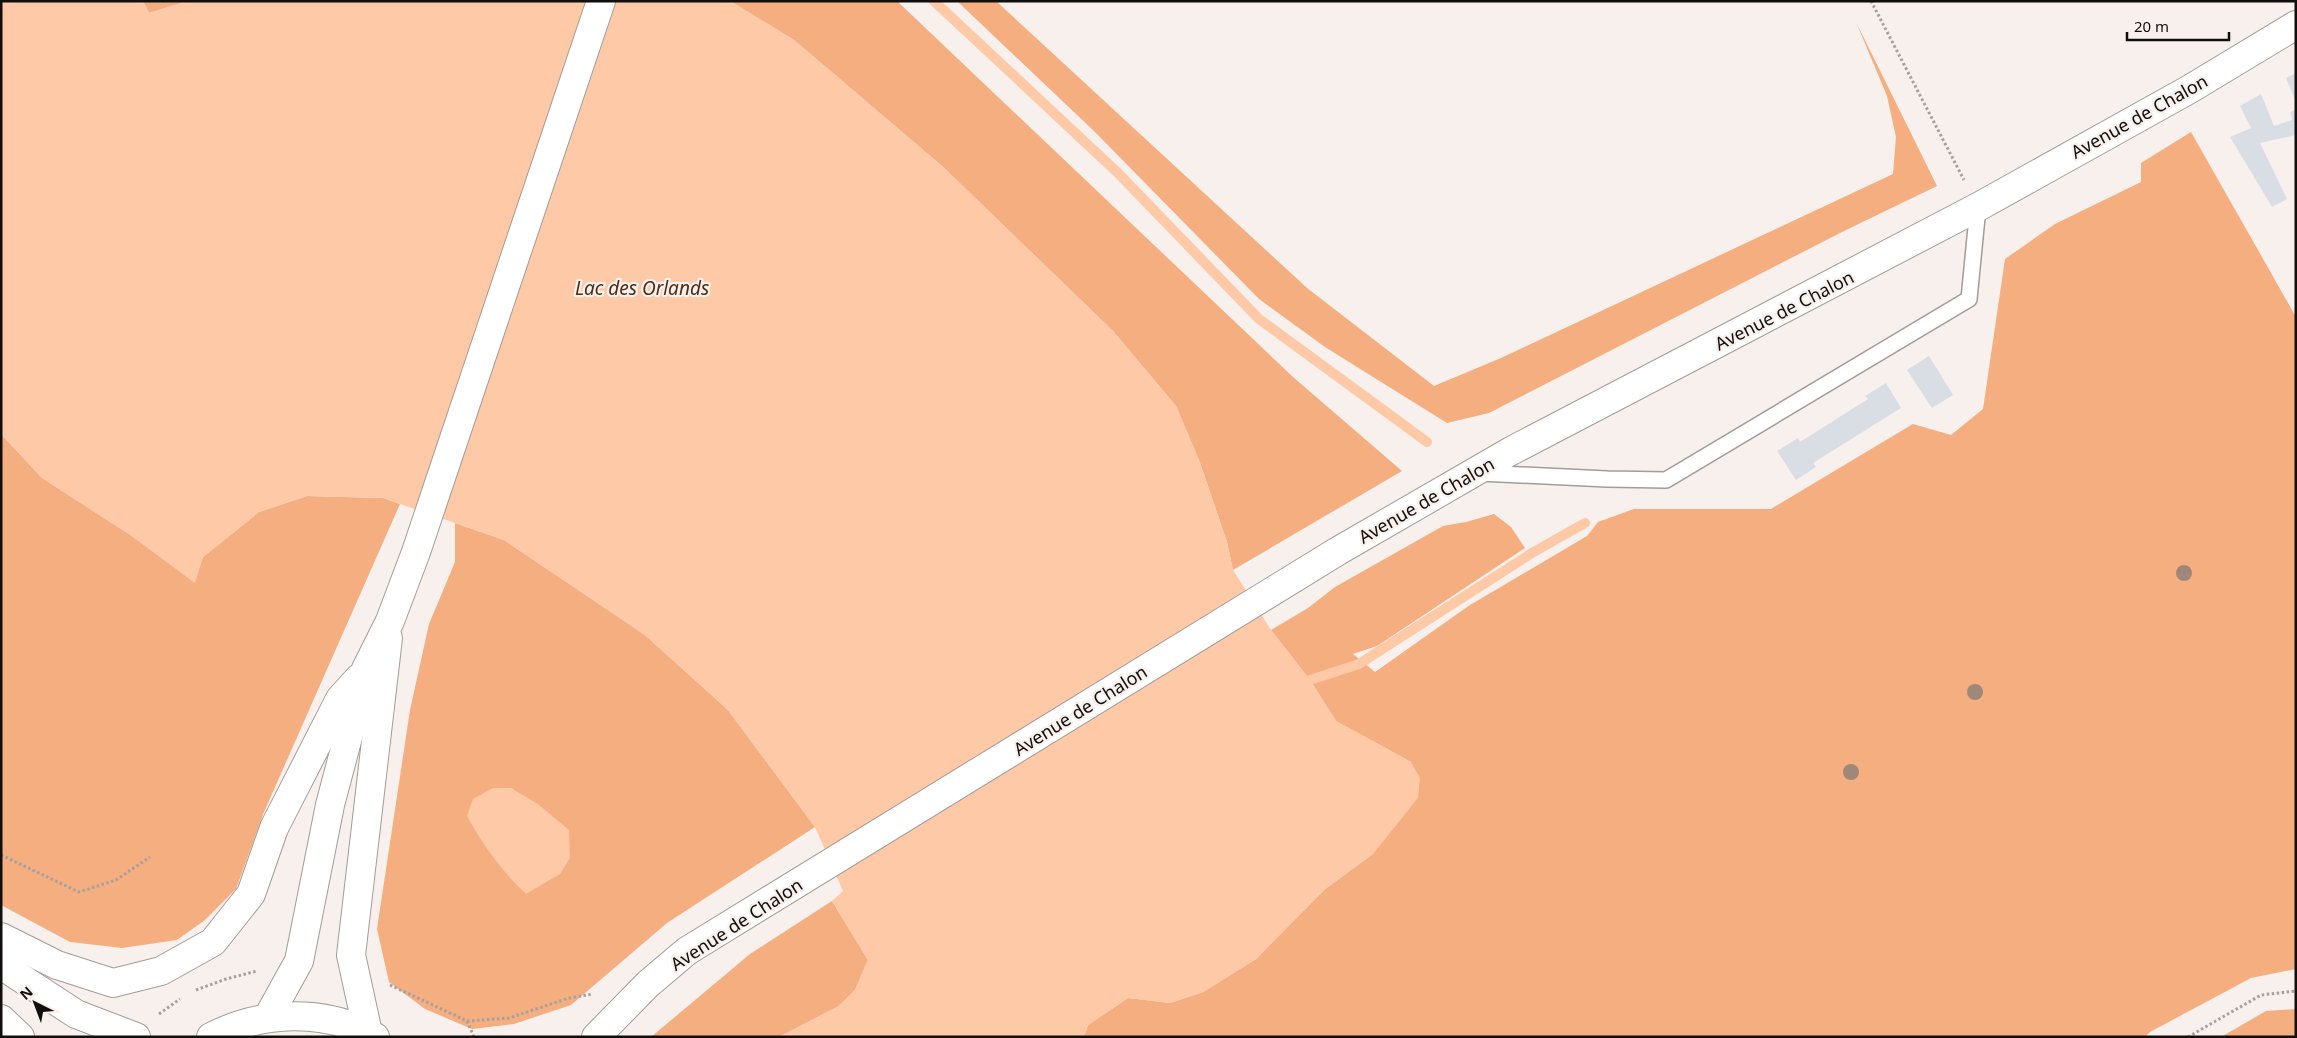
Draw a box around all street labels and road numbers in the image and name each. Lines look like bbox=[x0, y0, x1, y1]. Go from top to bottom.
street label: Avenue de Chalon bbox=[2066, 68, 2212, 164]
street label: Avenue de Chalon bbox=[1710, 265, 1858, 355]
street label: Avenue de Chalon bbox=[1354, 451, 1498, 549]
street label: Avenue de Chalon bbox=[1009, 659, 1151, 761]
street label: Avenue de Chalon bbox=[665, 872, 807, 976]

